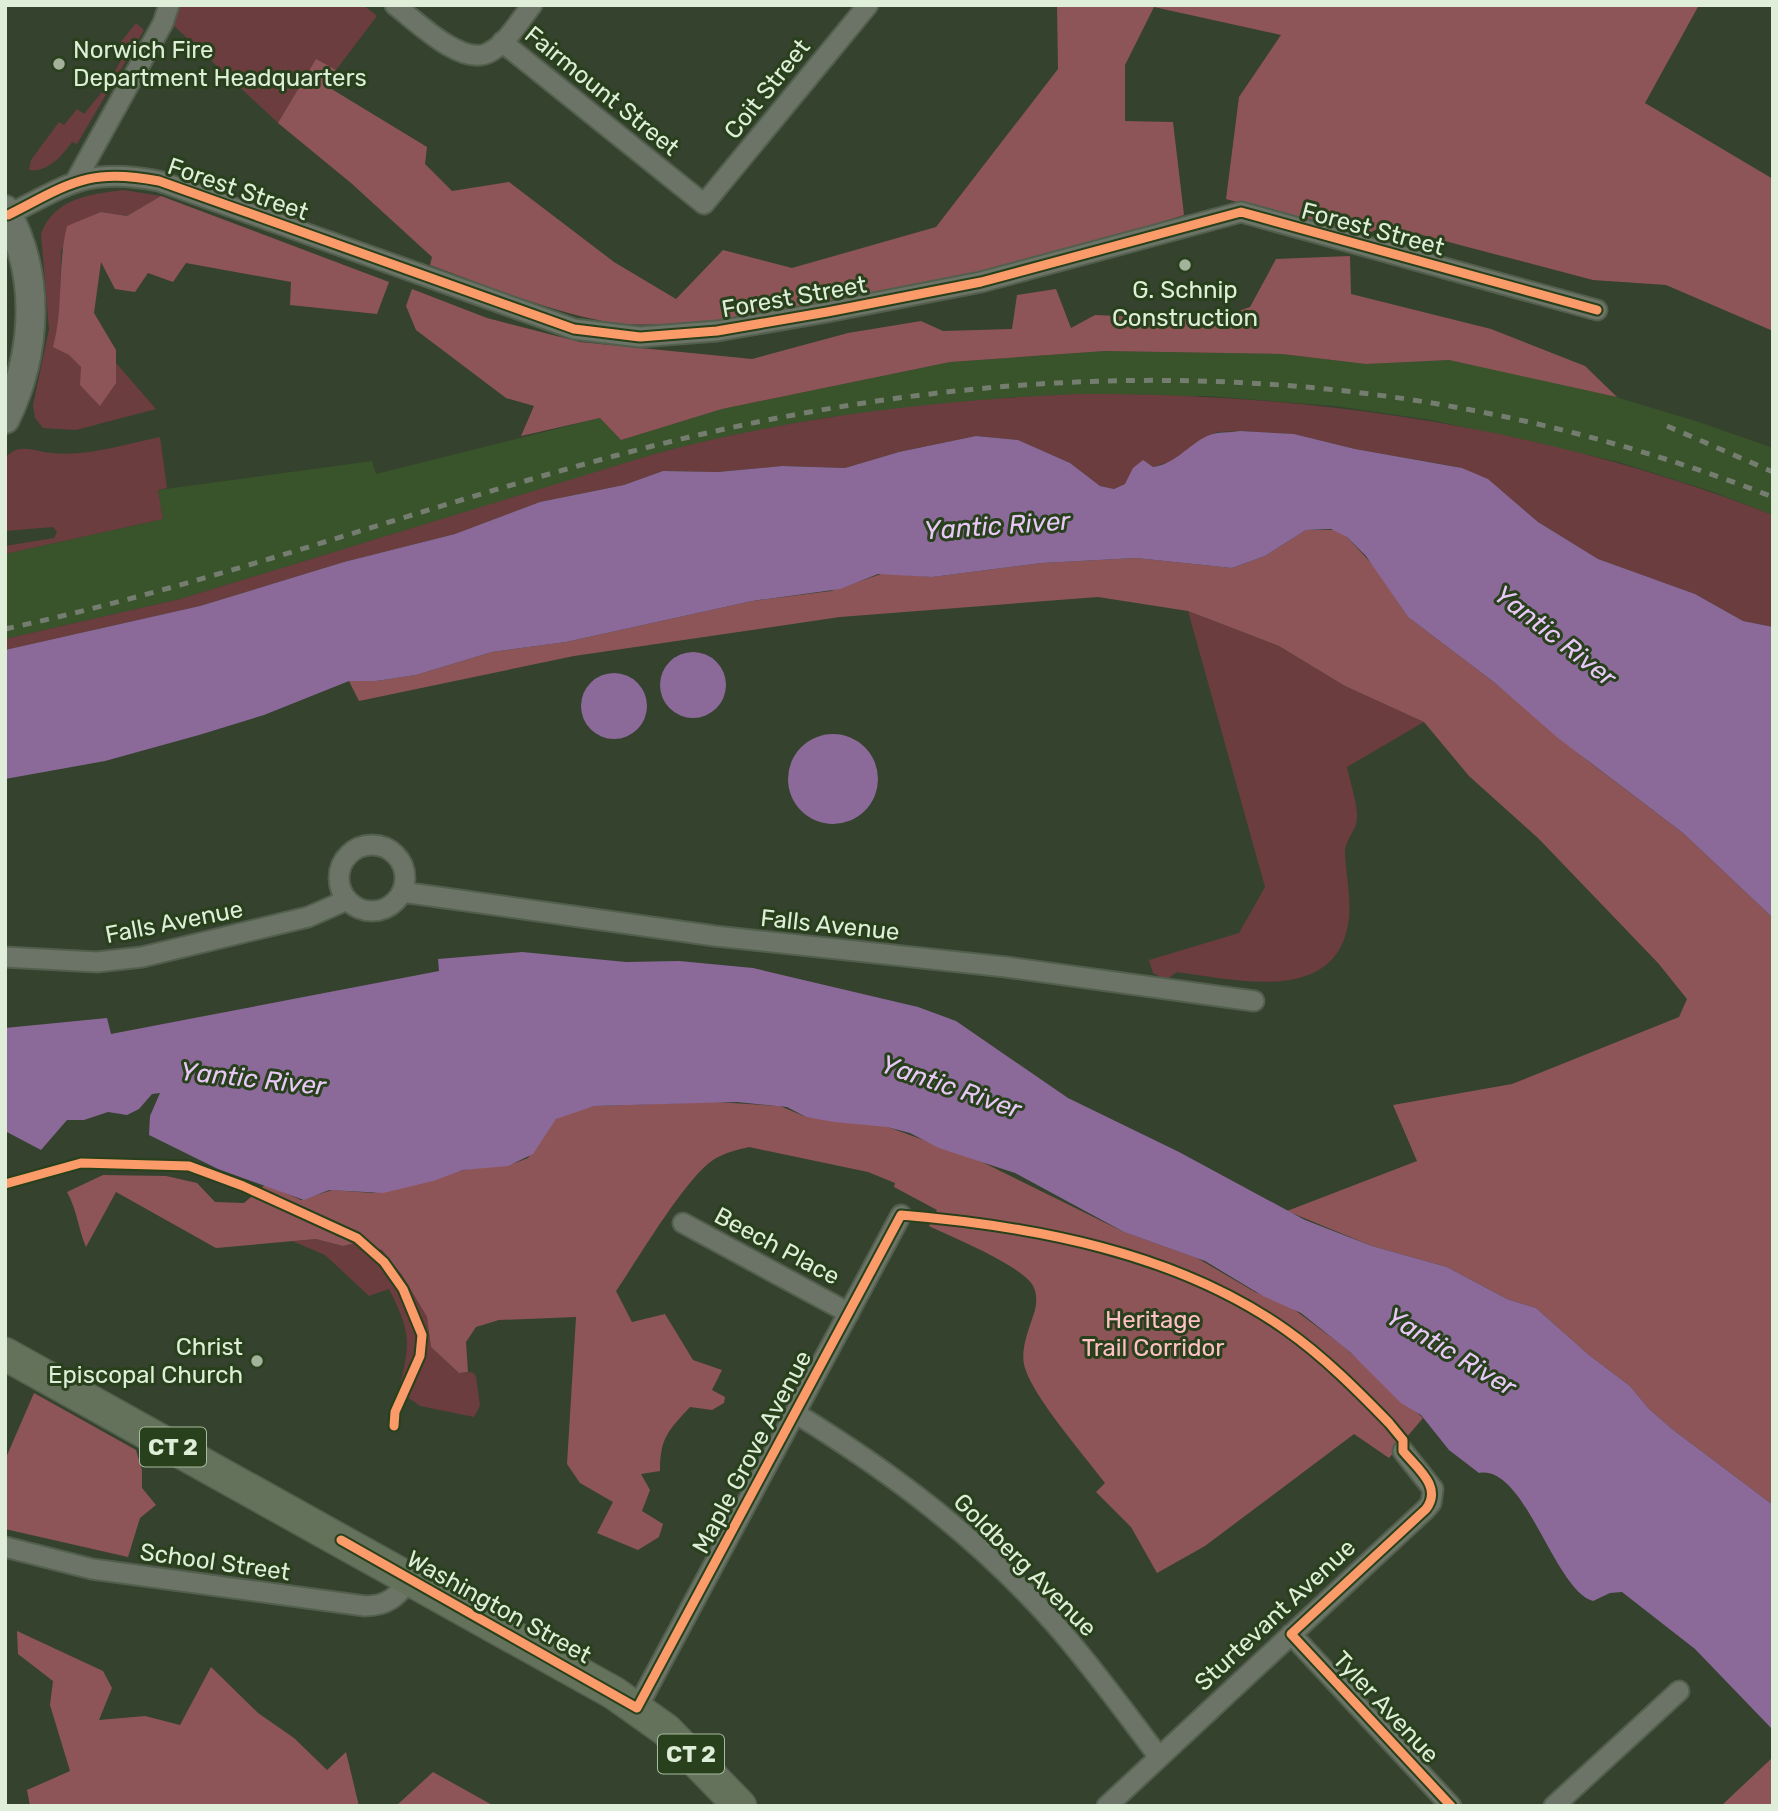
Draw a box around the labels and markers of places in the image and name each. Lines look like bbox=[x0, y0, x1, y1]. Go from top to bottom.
place label: Norwich Fire Department Headquarters bbox=[73, 36, 367, 92]
marker: Norwich Fire Department Headquarters bbox=[51, 56, 67, 72]
marker: G. Schnip Construction bbox=[1177, 257, 1193, 273]
place label: G. Schnip Construction bbox=[1112, 276, 1258, 332]
place label: Christ Episcopal Church bbox=[48, 1333, 243, 1389]
marker: Christ Episcopal Church bbox=[249, 1353, 265, 1369]

